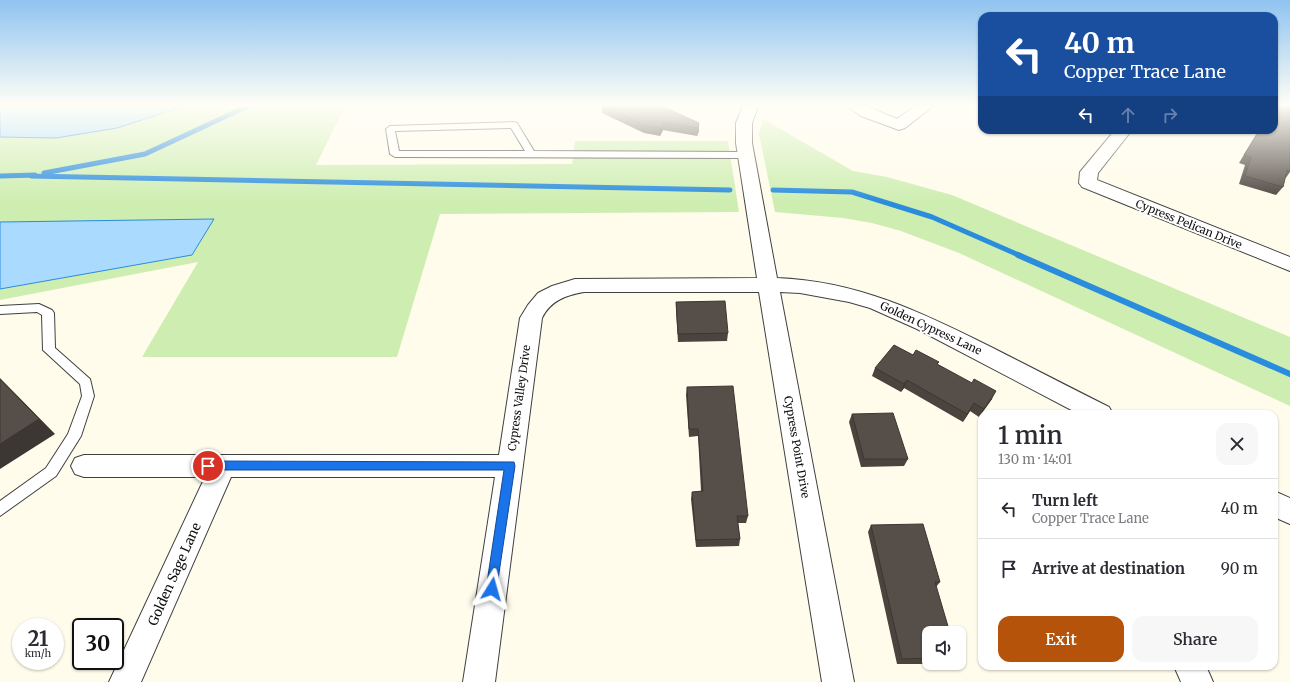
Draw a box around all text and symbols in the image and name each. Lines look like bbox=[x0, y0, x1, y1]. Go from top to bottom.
text: 40 m bbox=[1064, 25, 1135, 61]
icon: left bbox=[998, 28, 1050, 80]
text: Copper Trace Lane bbox=[1064, 60, 1226, 83]
icon: left bbox=[1075, 104, 1097, 126]
icon: ahead bbox=[1117, 104, 1139, 126]
icon: right bbox=[1159, 104, 1181, 126]
street label: Cypress Pelican Drive bbox=[1134, 196, 1244, 252]
street label: Golden Cypress Lane bbox=[878, 298, 984, 358]
street label: Cypress Valley Drive bbox=[505, 344, 533, 452]
street label: Cypress Point Drive bbox=[781, 395, 813, 499]
text: 1 min bbox=[998, 420, 1063, 451]
button: close bbox=[1216, 423, 1258, 465]
pin bbox=[191, 449, 225, 483]
text: 130 m · 14:01 bbox=[998, 451, 1072, 468]
icon: arrive bbox=[197, 455, 219, 477]
text: Turn left bbox=[1032, 491, 1098, 510]
icon: left bbox=[998, 498, 1020, 520]
text: 40 m bbox=[1221, 499, 1258, 518]
text: Copper Trace Lane bbox=[1032, 510, 1149, 527]
street label: Golden Sage Lane bbox=[144, 520, 205, 628]
icon: arrive bbox=[998, 558, 1020, 580]
text: Arrive at destination bbox=[1032, 559, 1185, 578]
text: 90 m bbox=[1221, 559, 1258, 578]
position arrow bbox=[471, 568, 513, 610]
button: Exit bbox=[998, 616, 1124, 662]
button: Share bbox=[1132, 616, 1258, 662]
speed limit sign: 30 bbox=[72, 618, 124, 670]
text: 21 bbox=[28, 626, 48, 651]
map controls bbox=[922, 626, 966, 670]
button: sound bbox=[922, 626, 966, 670]
text: km/h bbox=[25, 647, 51, 660]

